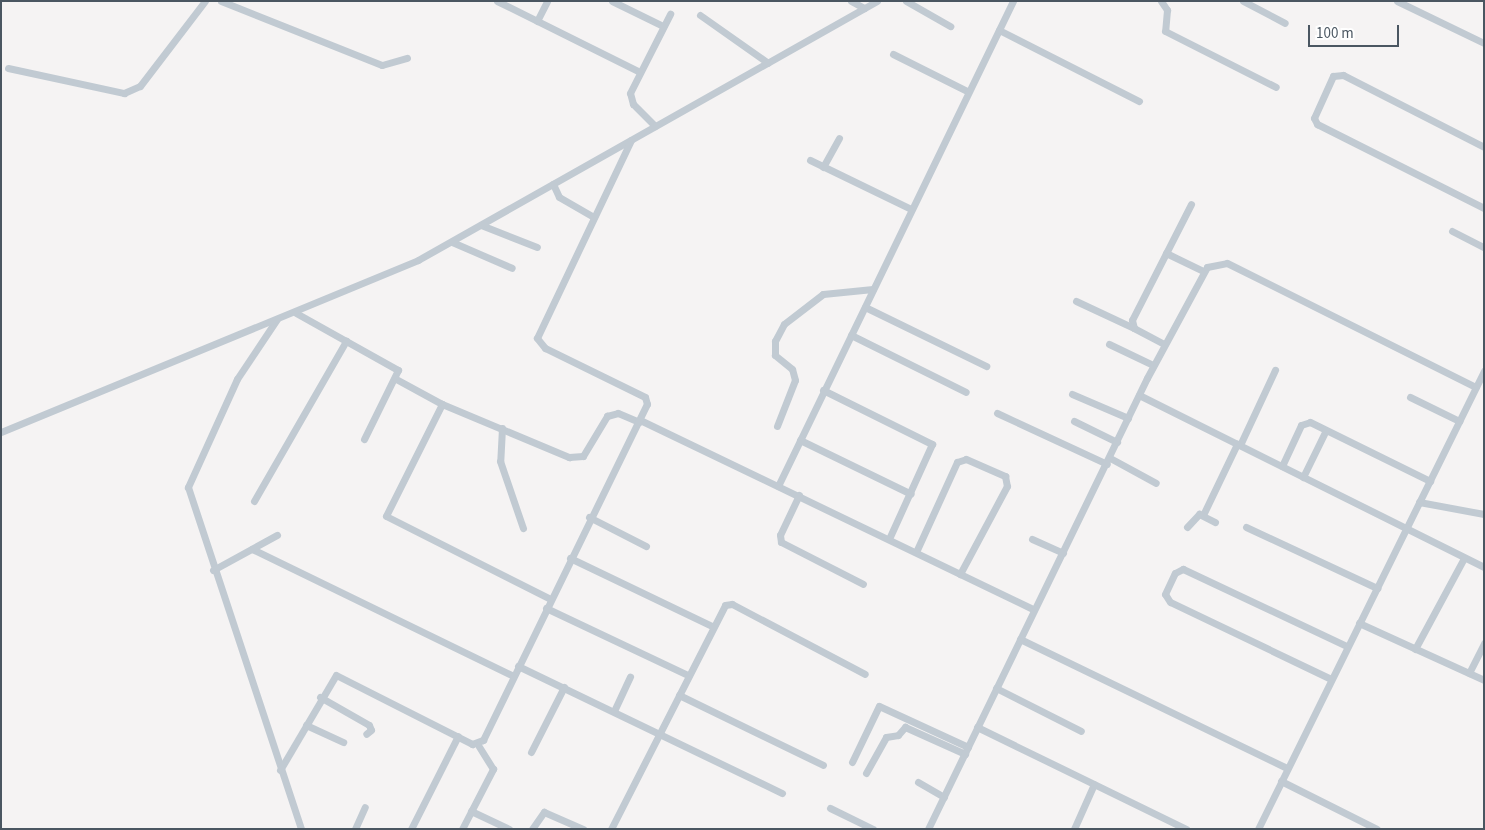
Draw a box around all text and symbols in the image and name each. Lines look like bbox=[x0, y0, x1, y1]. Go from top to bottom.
scale bar bbox=[1310, 15, 1401, 47]
text: 100 m bbox=[1316, 23, 1354, 44]

